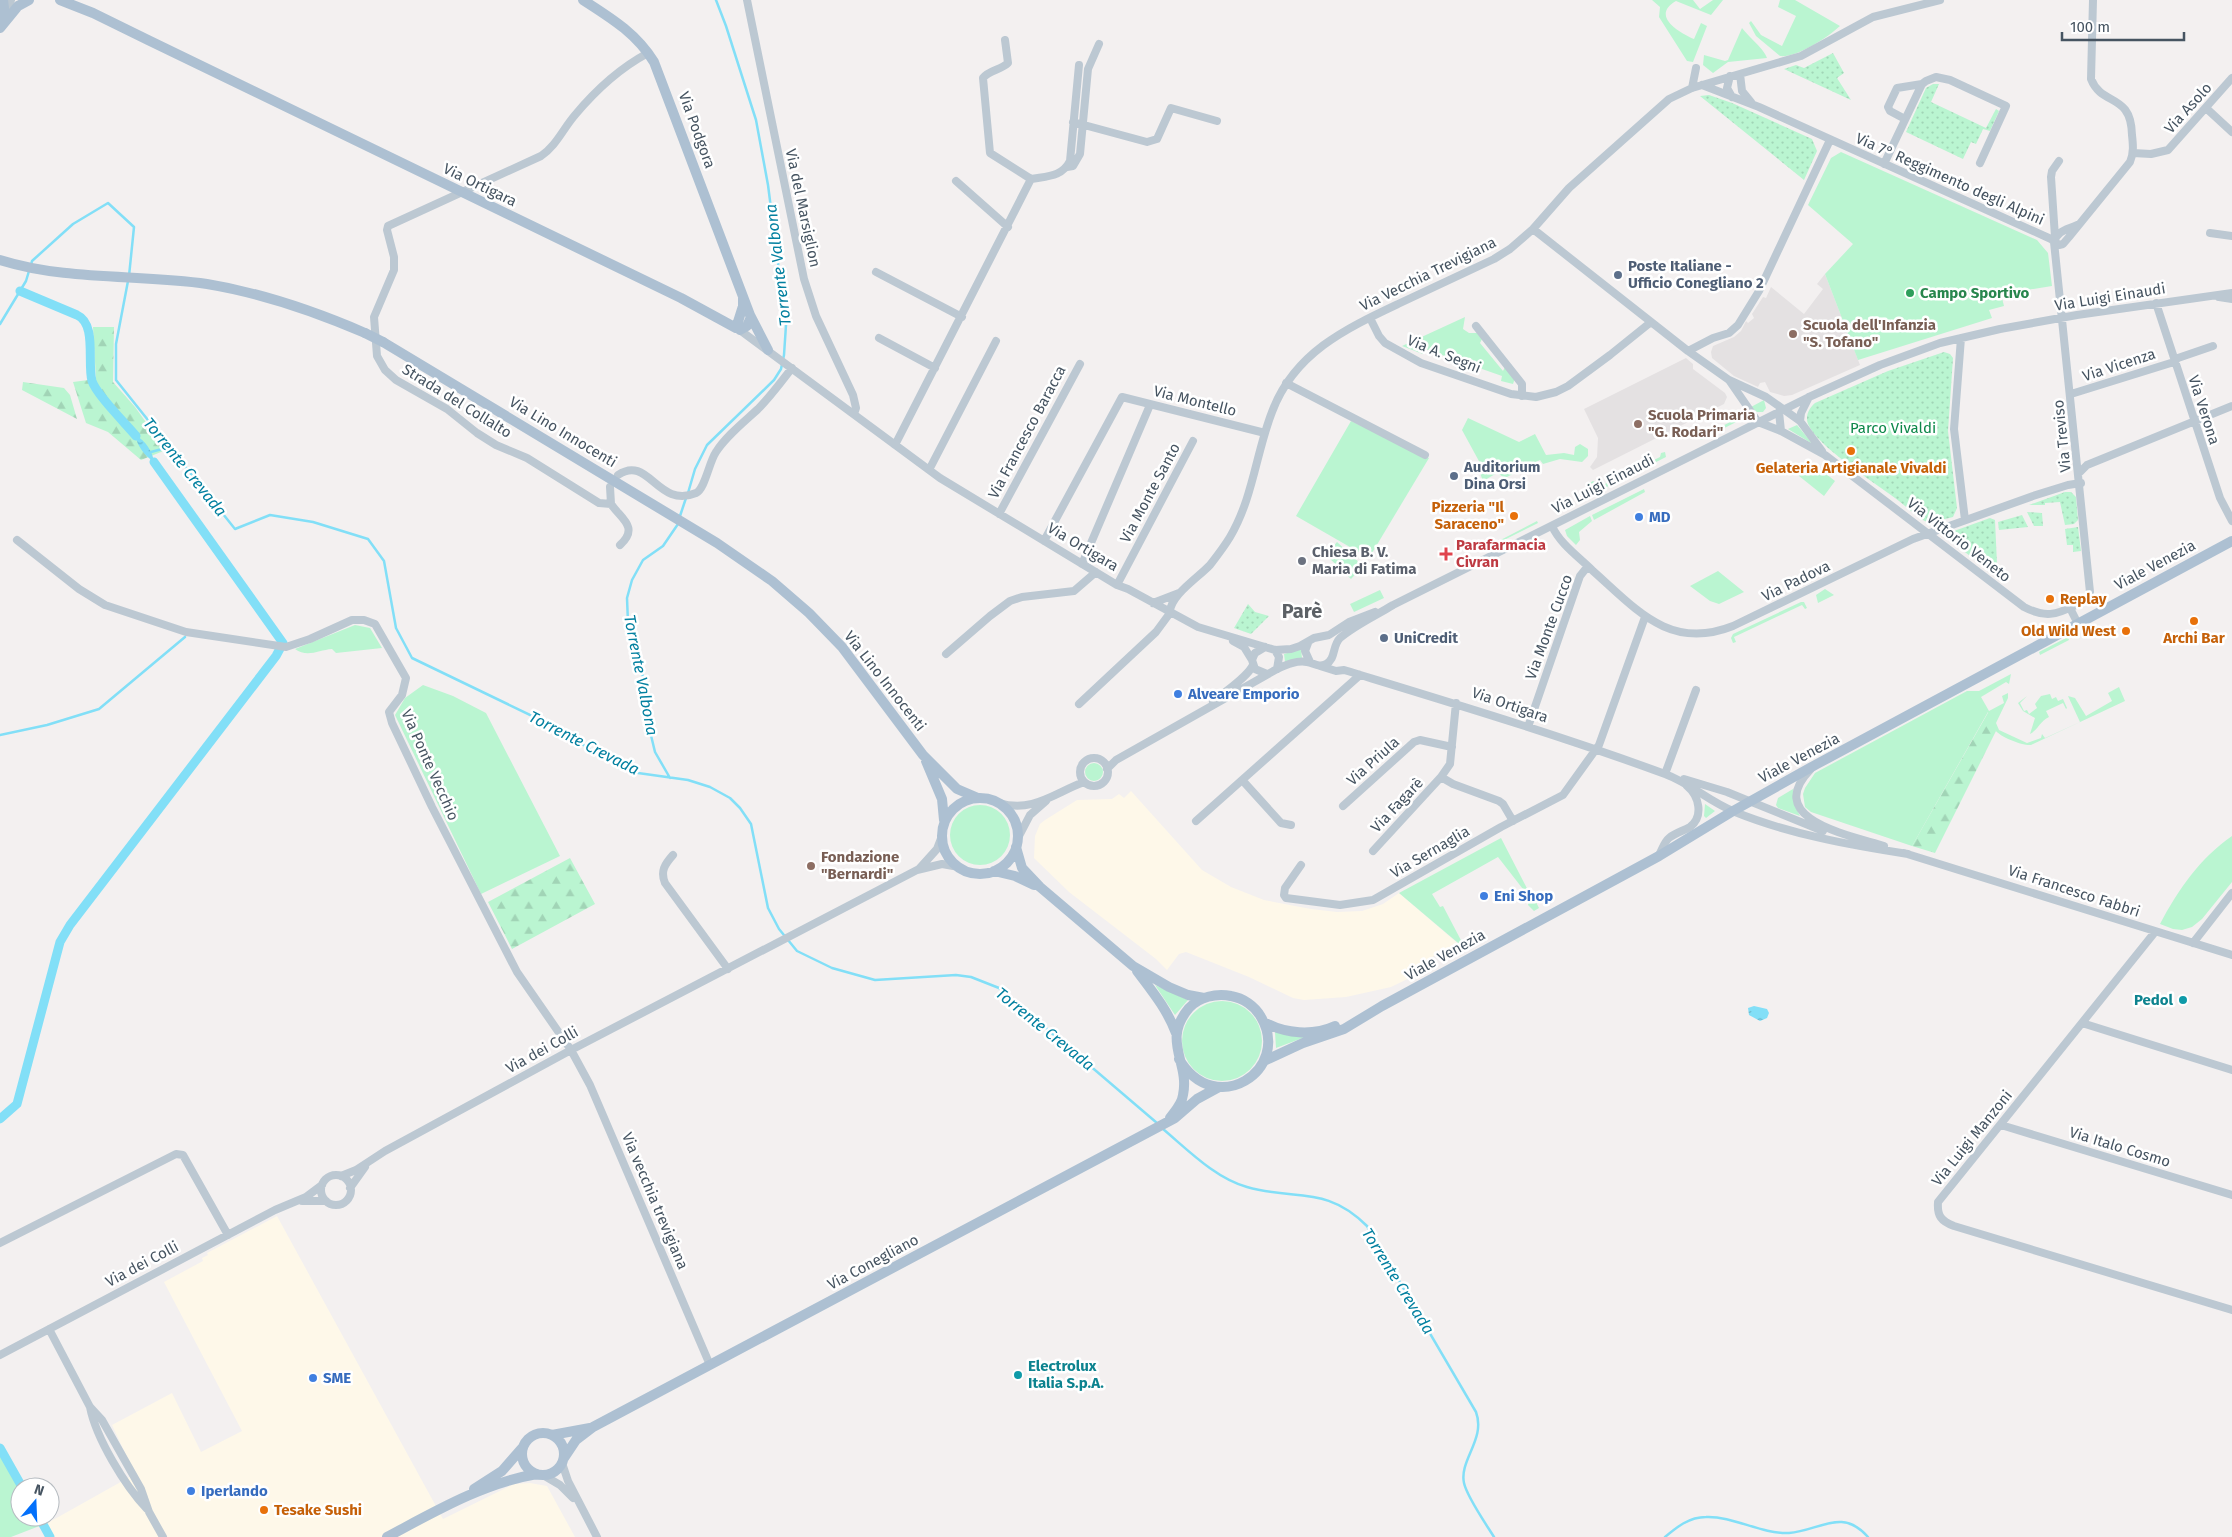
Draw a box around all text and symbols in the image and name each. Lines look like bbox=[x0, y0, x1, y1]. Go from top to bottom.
scale bar bbox=[2062, 10, 2184, 42]
text: 100 m bbox=[2070, 18, 2110, 36]
street label: Via Asolo bbox=[2161, 79, 2215, 137]
street label: Via Podgora bbox=[675, 89, 719, 171]
street label: Via 7° Reggimento degli Alpini bbox=[1853, 129, 2047, 229]
street label: Via del Marsiglion bbox=[782, 147, 824, 269]
street label: Via Ortigara bbox=[440, 159, 520, 211]
water label: Torrente Valbona bbox=[761, 203, 795, 327]
street label: Via Vecchia Trevigiana bbox=[1357, 233, 1499, 315]
place label: Poste Italiane - Ufficio Conegliano 2 bbox=[1628, 257, 1764, 292]
marker: Poste Italiane - Ufficio Conegliano 2 bbox=[1612, 269, 1624, 281]
street label: Via Luigi Einaudi bbox=[2053, 279, 2167, 315]
place label: Campo Sportivo bbox=[1920, 284, 2030, 302]
marker: Campo Sportivo bbox=[1904, 287, 1916, 299]
place label: Scuola dell'Infanzia "S. Tofano" bbox=[1803, 316, 1936, 351]
marker: Scuola dell'Infanzia "S. Tofano" bbox=[1787, 328, 1799, 340]
street label: Via A. Segni bbox=[1404, 331, 1484, 377]
street label: Via Vicenza bbox=[2080, 345, 2158, 385]
street label: Strada del Collalto bbox=[399, 360, 515, 442]
street label: Via Francesco Baracca bbox=[984, 362, 1070, 502]
street label: Via Verona bbox=[2184, 373, 2224, 447]
street label: Via Montello bbox=[1152, 382, 1238, 420]
street label: Via Lino Innocenti bbox=[506, 393, 620, 471]
street label: Via Treviso bbox=[2049, 399, 2075, 473]
place label: Scuola Primaria "G. Rodari" bbox=[1648, 406, 1755, 441]
water label: Torrente Crevada bbox=[139, 414, 231, 520]
marker: Scuola Primaria "G. Rodari" bbox=[1632, 418, 1644, 430]
park label: Parco Vivaldi bbox=[1850, 419, 1936, 437]
street label: Via Monte Santo bbox=[1116, 440, 1184, 546]
marker: Gelateria Artigianale Vivaldi bbox=[1845, 445, 1857, 457]
street label: Via Luigi Einaudi bbox=[1549, 451, 1657, 517]
place label: Auditorium Dina Orsi bbox=[1463, 458, 1540, 493]
place label: Gelateria Artigianale Vivaldi bbox=[1756, 459, 1946, 477]
marker: Auditorium Dina Orsi bbox=[1448, 470, 1460, 482]
street label: Via Vittorio Veneto bbox=[1904, 494, 2014, 586]
place label: Pizzeria "Il Saraceno" bbox=[1431, 498, 1505, 533]
place label: MD bbox=[1649, 508, 1671, 526]
marker: Pizzeria "Il Saraceno" bbox=[1508, 510, 1520, 522]
marker: MD bbox=[1633, 511, 1645, 523]
street label: Via Ortigara bbox=[1044, 519, 1122, 575]
place label: Parafarmacia Civran bbox=[1456, 536, 1546, 571]
street label: Viale Venezia bbox=[2111, 536, 2199, 594]
place label: Chiesa B. V. Maria di Fatima bbox=[1312, 543, 1416, 578]
marker: Parafarmacia Civran bbox=[1440, 548, 1452, 560]
marker: Chiesa B. V. Maria di Fatima bbox=[1296, 555, 1308, 567]
street label: Via Padova bbox=[1759, 557, 1833, 605]
street label: Via Monte Cucco bbox=[1522, 572, 1576, 682]
place label: Replay bbox=[2060, 590, 2107, 608]
marker: Replay bbox=[2044, 593, 2056, 605]
district label: Parè bbox=[1282, 599, 1322, 623]
water label: Torrente Valbona bbox=[620, 613, 662, 737]
marker: Archi Bar bbox=[2188, 615, 2200, 627]
place label: Old Wild West bbox=[2021, 622, 2116, 640]
marker: Old Wild West bbox=[2120, 625, 2132, 637]
street label: Via Lino Innocenti bbox=[840, 627, 930, 735]
place label: UniCredit bbox=[1394, 629, 1458, 647]
place label: Archi Bar bbox=[2162, 629, 2226, 647]
marker: UniCredit bbox=[1378, 632, 1390, 644]
street label: Via Ortigara bbox=[1469, 684, 1551, 726]
place label: Alveare Emporio bbox=[1187, 685, 1300, 703]
marker: Alveare Emporio bbox=[1172, 688, 1184, 700]
street label: Via Ponte Vecchio bbox=[397, 707, 463, 823]
water label: Torrente Crevada bbox=[526, 707, 642, 779]
street label: Viale Venezia bbox=[1755, 729, 1843, 787]
street label: Via Priula bbox=[1343, 733, 1403, 789]
street label: Via Fagarè bbox=[1367, 774, 1427, 836]
street label: Via Sernaglia bbox=[1387, 822, 1473, 882]
place label: Fondazione "Bernardi" bbox=[821, 848, 899, 883]
marker: Fondazione "Bernardi" bbox=[805, 860, 817, 872]
street label: Via Francesco Fabbri bbox=[2006, 861, 2142, 921]
place label: Eni Shop bbox=[1494, 887, 1553, 905]
marker: Eni Shop bbox=[1478, 890, 1490, 902]
street label: Viale Venezia bbox=[1402, 926, 1488, 984]
water label: Torrente Crevada bbox=[992, 983, 1098, 1075]
place label: Pedol bbox=[2134, 991, 2174, 1009]
marker: Pedol bbox=[2177, 994, 2189, 1006]
street label: Via dei Colli bbox=[503, 1023, 581, 1077]
street label: Via Luigi Manzoni bbox=[1928, 1087, 2016, 1189]
street label: Via Italo Cosmo bbox=[2067, 1123, 2173, 1171]
street label: Via vecchia trevigiana bbox=[618, 1130, 692, 1272]
water label: Torrente Crevada bbox=[1358, 1225, 1438, 1337]
street label: Via Conegliano bbox=[824, 1230, 922, 1294]
street label: Via dei Colli bbox=[102, 1237, 182, 1291]
place label: Electrolux Italia S.p.A. bbox=[1028, 1357, 1104, 1392]
place label: SME bbox=[323, 1369, 351, 1387]
marker: Electrolux Italia S.p.A. bbox=[1012, 1369, 1024, 1381]
marker: SME bbox=[307, 1372, 319, 1384]
north arrow bbox=[10, 1477, 60, 1527]
text: N bbox=[32, 1481, 46, 1500]
place label: Iperlando bbox=[201, 1482, 268, 1500]
marker: Iperlando bbox=[185, 1485, 197, 1497]
place label: Tesake Sushi bbox=[274, 1501, 362, 1519]
marker: Tesake Sushi bbox=[258, 1504, 270, 1516]

